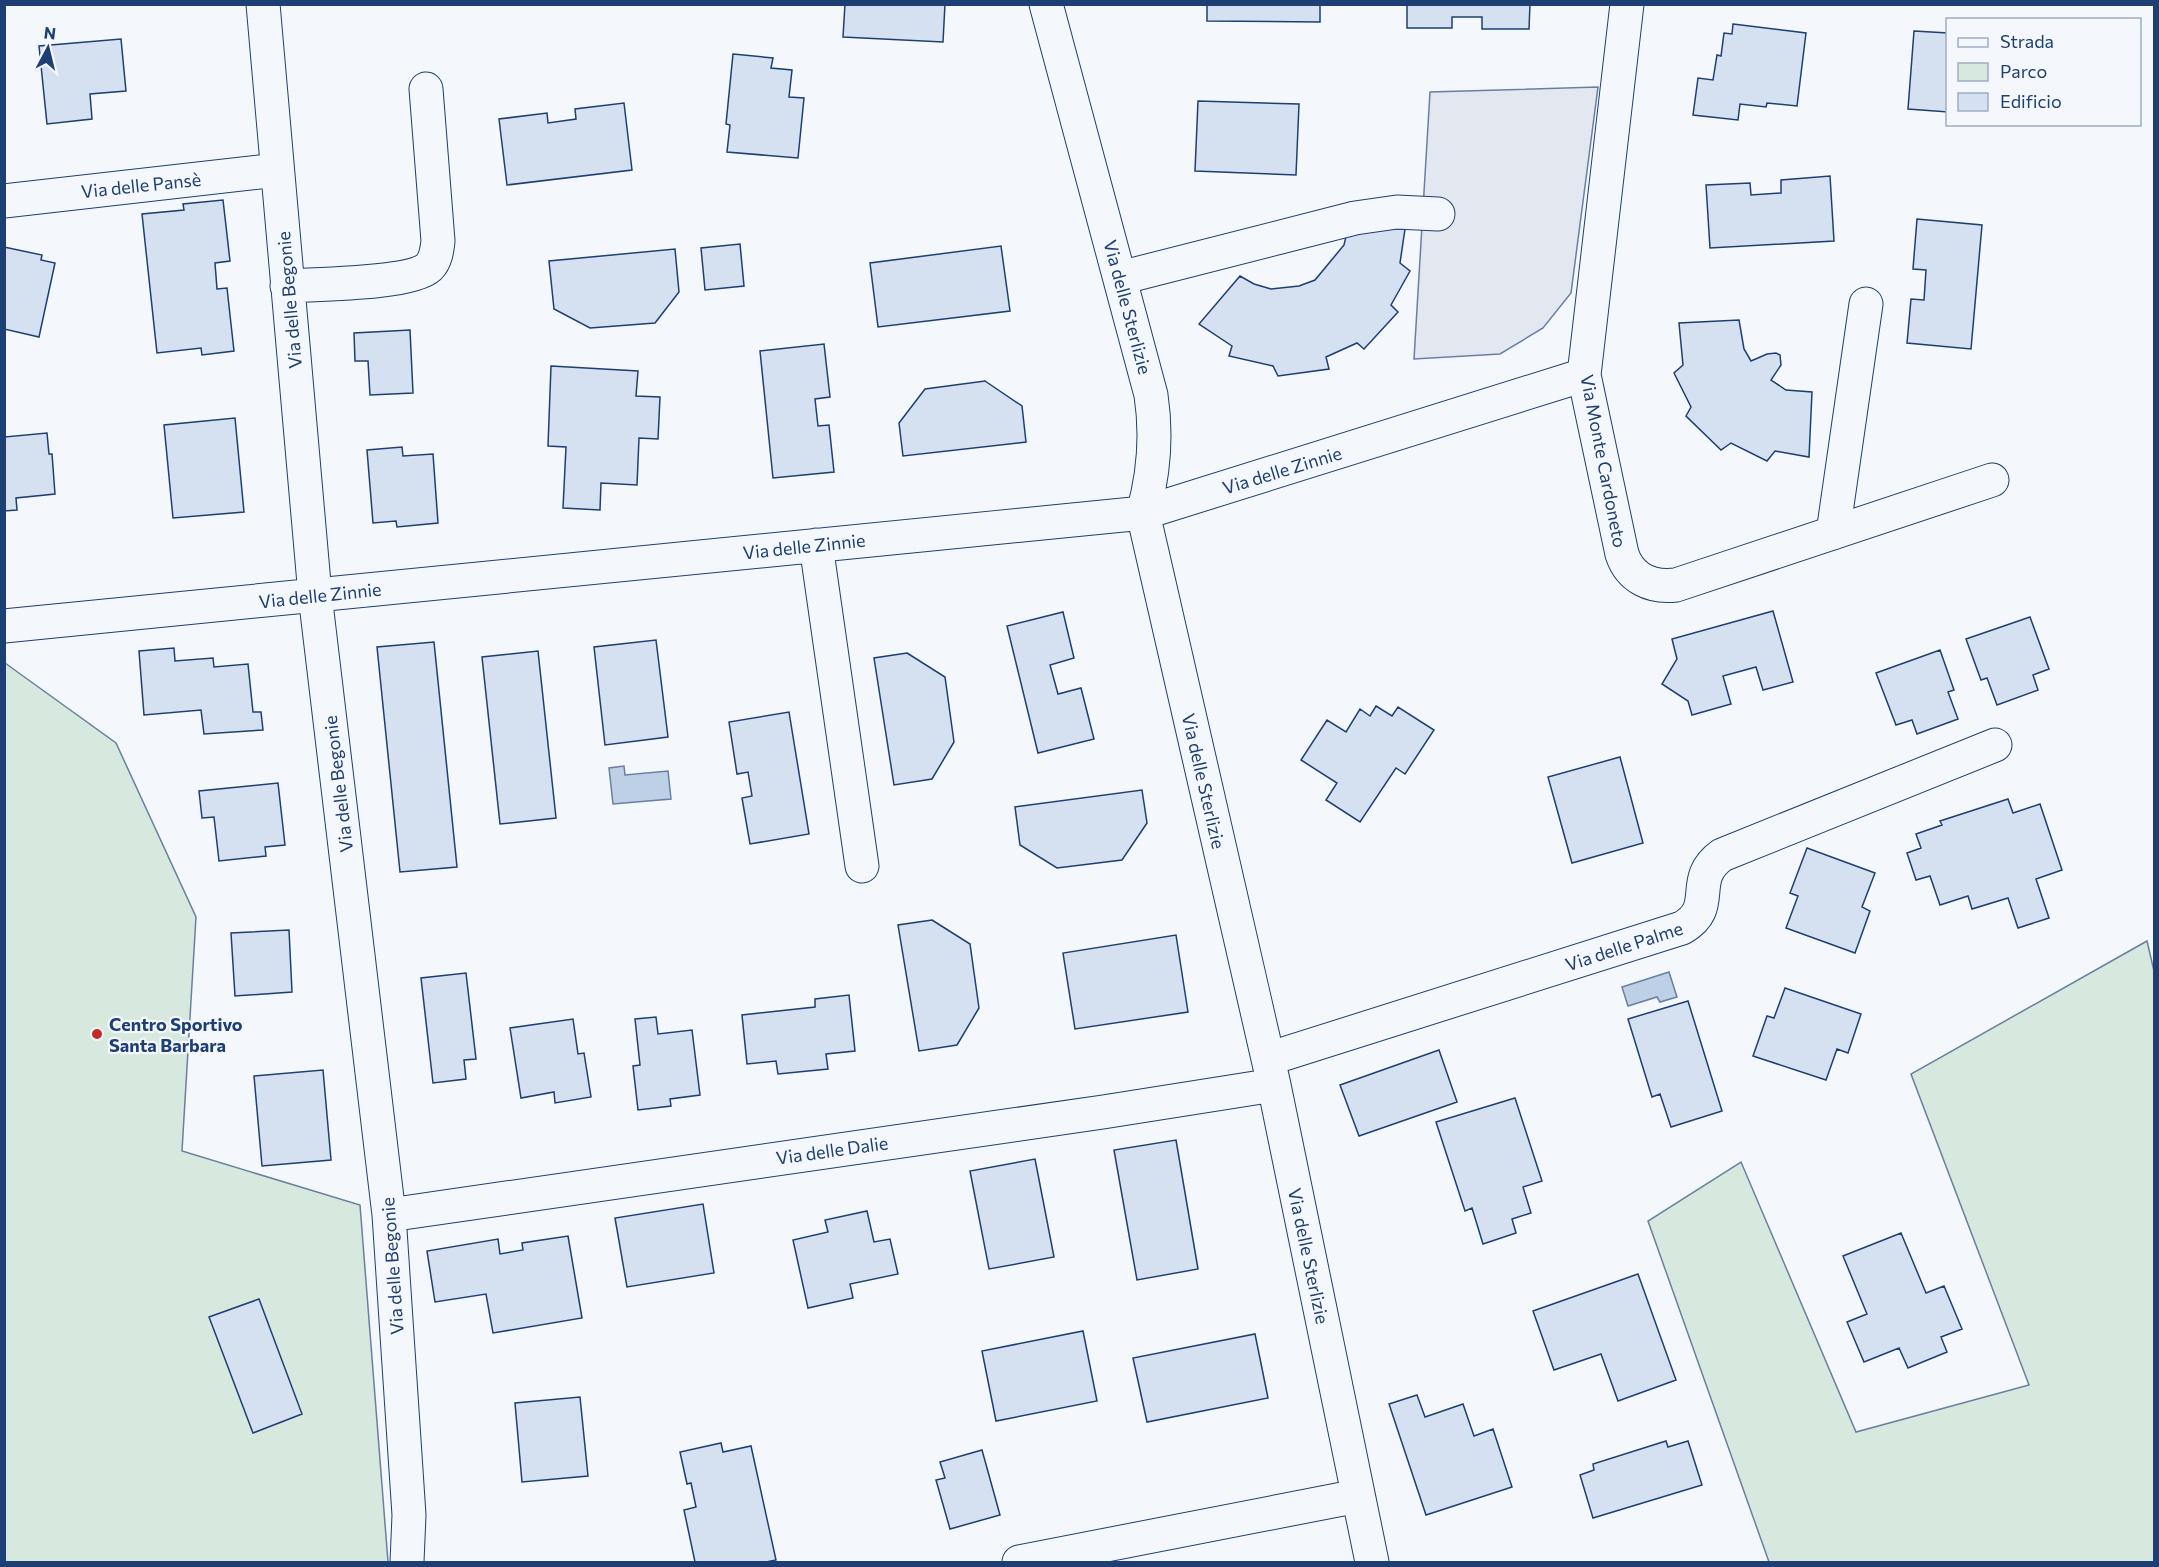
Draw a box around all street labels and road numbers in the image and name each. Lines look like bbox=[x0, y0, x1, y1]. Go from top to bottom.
street label: Via delle Pansè bbox=[80, 168, 202, 202]
street label: Via delle Begonie bbox=[272, 230, 306, 370]
street label: Via delle Sterlizie bbox=[1099, 237, 1157, 377]
street label: Via Monte Cardoneto bbox=[1576, 373, 1632, 549]
street label: Via delle Zinnie bbox=[1220, 441, 1344, 499]
street label: Via delle Zinnie bbox=[742, 529, 866, 563]
street label: Via delle Zinnie bbox=[258, 578, 382, 612]
street label: Via delle Sterlizie bbox=[1178, 711, 1230, 851]
street label: Via delle Begonie bbox=[319, 714, 357, 854]
street label: Via delle Palme bbox=[1562, 917, 1686, 975]
street label: Via delle Dalie bbox=[774, 1131, 890, 1169]
street label: Via delle Sterlizie bbox=[1284, 1186, 1334, 1326]
street label: Via delle Begonie bbox=[376, 1197, 408, 1335]

